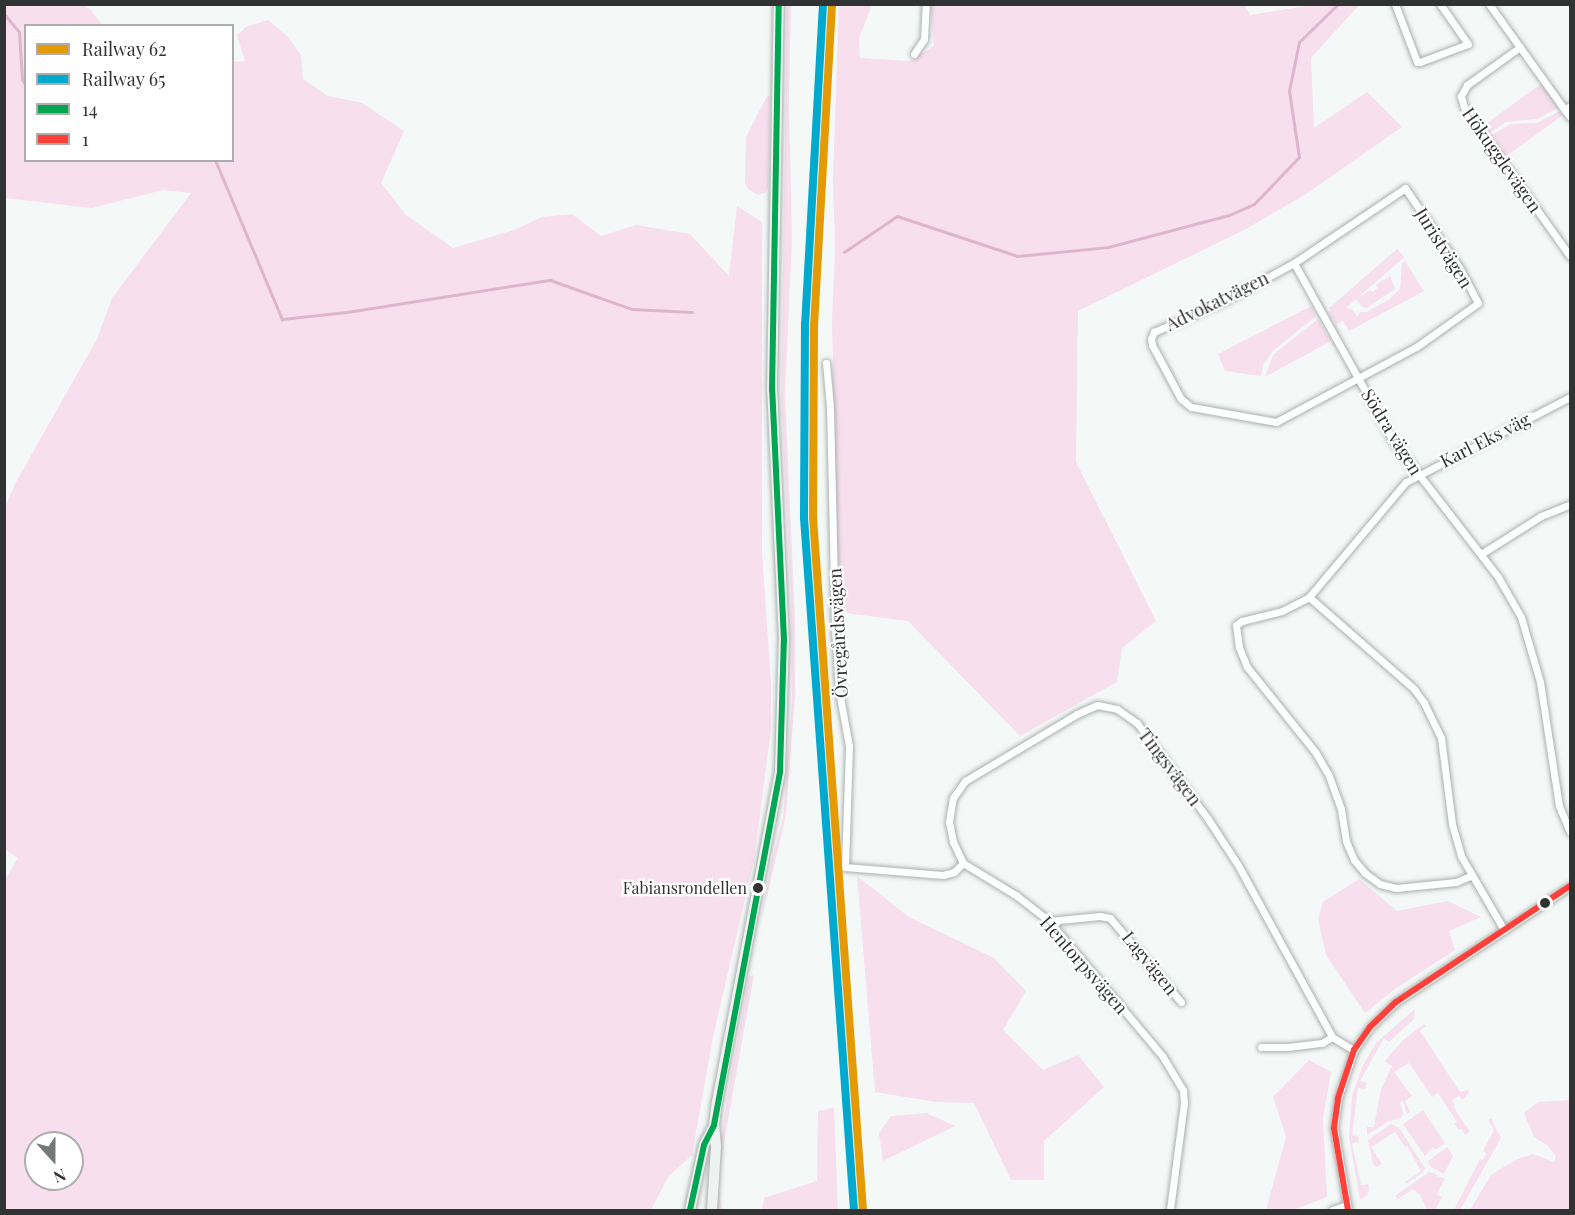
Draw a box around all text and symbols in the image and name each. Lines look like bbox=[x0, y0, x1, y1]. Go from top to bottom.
legend bbox=[24, 24, 234, 162]
text: Railway 62 bbox=[82, 37, 167, 61]
text: Railway 65 bbox=[82, 67, 166, 91]
text: 14 bbox=[82, 97, 98, 121]
street label: Hökugglevägen bbox=[1458, 103, 1546, 217]
text: 1 bbox=[82, 127, 89, 151]
street label: Juristvägen bbox=[1411, 204, 1477, 292]
street label: Advokatvägen bbox=[1162, 267, 1272, 335]
street label: Södra vägen bbox=[1357, 385, 1427, 479]
street label: Karl Eks väg bbox=[1436, 408, 1534, 472]
street label: Övregårdsvägen bbox=[824, 567, 852, 699]
street label: Tingsvägen bbox=[1134, 724, 1206, 810]
place label: Fabiansrondellen bbox=[623, 878, 747, 898]
marker: Fabiansrondellen bbox=[752, 882, 764, 894]
unlabelled marker bbox=[1539, 897, 1551, 909]
street label: Hentorpsvägen bbox=[1036, 912, 1132, 1018]
street label: Lagvägen bbox=[1118, 927, 1182, 999]
north arrow bbox=[24, 1131, 84, 1191]
text: N bbox=[51, 1165, 69, 1188]

